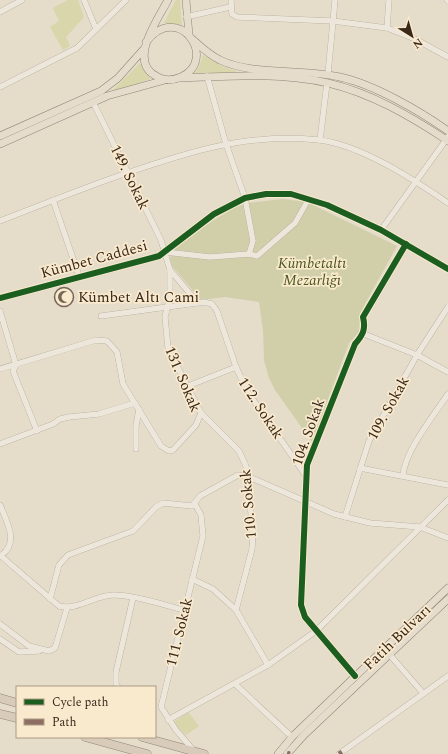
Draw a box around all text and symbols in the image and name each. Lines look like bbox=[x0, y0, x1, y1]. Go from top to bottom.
north arrow bbox=[392, 16, 432, 56]
text: N bbox=[409, 34, 426, 53]
street label: 149. Sokak bbox=[104, 141, 155, 214]
street label: Kümbet Caddesi bbox=[38, 234, 150, 285]
park label: Kümbetaltı Mezarlığı bbox=[278, 252, 346, 292]
mosque icon: Kümbet Altı Cami bbox=[53, 286, 75, 308]
place label: Kümbet Altı Cami bbox=[78, 286, 199, 309]
street label: 131. Sokak bbox=[158, 342, 207, 416]
street label: 109. Sokak bbox=[361, 372, 415, 444]
street label: 112. Sokak bbox=[232, 373, 289, 444]
street label: 104. Sokak bbox=[286, 395, 331, 469]
street label: 110. Sokak bbox=[234, 468, 263, 540]
street label: 111. Sokak bbox=[160, 595, 199, 669]
street label: Fatih Bulvarı bbox=[358, 599, 436, 676]
legend bbox=[16, 686, 156, 738]
text: Cycle path bbox=[52, 693, 109, 712]
text: Path bbox=[52, 713, 77, 732]

